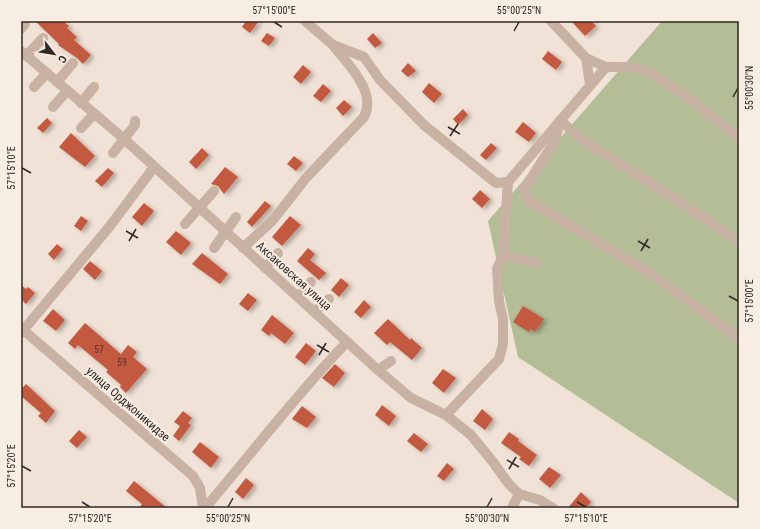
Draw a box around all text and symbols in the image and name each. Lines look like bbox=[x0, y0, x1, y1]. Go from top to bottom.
text: 57°15'00"E bbox=[252, 5, 296, 16]
text: 55°00'25"N bbox=[497, 5, 541, 16]
north arrow bbox=[34, 34, 74, 74]
text: С bbox=[55, 53, 69, 65]
text: 55°00'30"N bbox=[744, 66, 755, 110]
text: 57°15'10"E bbox=[6, 146, 17, 190]
street label: Аксаковская улица bbox=[254, 239, 335, 314]
text: 57°15'00"E bbox=[744, 279, 755, 323]
house number: 57 bbox=[94, 344, 104, 355]
house number: 59 bbox=[117, 357, 127, 368]
street label: улица Орджоникидзе bbox=[83, 364, 173, 445]
text: 57°15'20"E bbox=[6, 444, 17, 488]
text: 57°15'20"E bbox=[68, 513, 112, 524]
text: 55°00'25"N bbox=[206, 513, 250, 524]
text: 55°00'30"N bbox=[465, 513, 509, 524]
text: 57°15'10"E bbox=[564, 513, 608, 524]

